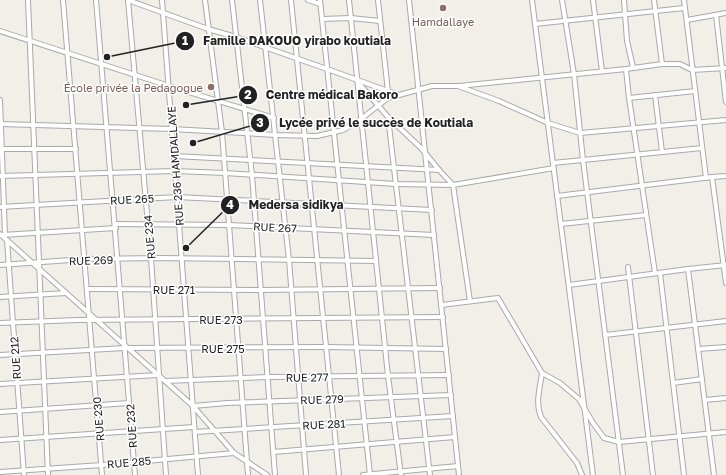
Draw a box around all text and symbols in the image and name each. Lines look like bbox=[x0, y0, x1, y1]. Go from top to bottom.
marker: Hamdallaye bbox=[438, 3, 448, 13]
place label: Hamdallaye bbox=[412, 15, 474, 28]
callout: Famille DAKOUO yirabo koutiala bbox=[175, 29, 399, 53]
text: 1 bbox=[182, 33, 188, 48]
text: Famille DAKOUO yirabo koutiala bbox=[203, 33, 391, 48]
place label: École privée la Pedagogue bbox=[64, 81, 203, 94]
marker: École privée la Pedagogue bbox=[206, 82, 216, 92]
callout: Centre médical Bakoro bbox=[238, 83, 406, 107]
text: 2 bbox=[244, 87, 252, 102]
text: Centre médical Bakoro bbox=[266, 87, 398, 102]
street label: RUE 236 HAMDALLAYE bbox=[164, 105, 186, 226]
callout: Lycée privé le succès de Koutiala bbox=[250, 111, 481, 135]
text: 3 bbox=[256, 115, 264, 130]
text: Lycée privé le succès de Koutiala bbox=[279, 115, 473, 130]
street label: RUE 265 bbox=[110, 191, 154, 207]
callout: Medersa sidikya bbox=[220, 193, 351, 217]
text: 4 bbox=[226, 197, 234, 212]
text: Medersa sidikya bbox=[248, 197, 344, 212]
street label: RUE 234 bbox=[141, 214, 157, 260]
street label: RUE 267 bbox=[253, 219, 297, 235]
street label: RUE 269 bbox=[69, 253, 113, 267]
street label: RUE 271 bbox=[153, 283, 195, 296]
street label: RUE 273 bbox=[199, 313, 243, 326]
street label: RUE 212 bbox=[7, 336, 23, 380]
street label: RUE 275 bbox=[201, 342, 245, 355]
street label: RUE 277 bbox=[285, 370, 329, 384]
street label: RUE 279 bbox=[300, 392, 344, 406]
street label: RUE 230 bbox=[90, 396, 106, 442]
street label: RUE 232 bbox=[123, 404, 139, 448]
street label: RUE 281 bbox=[302, 416, 346, 432]
street label: RUE 285 bbox=[106, 454, 152, 470]

